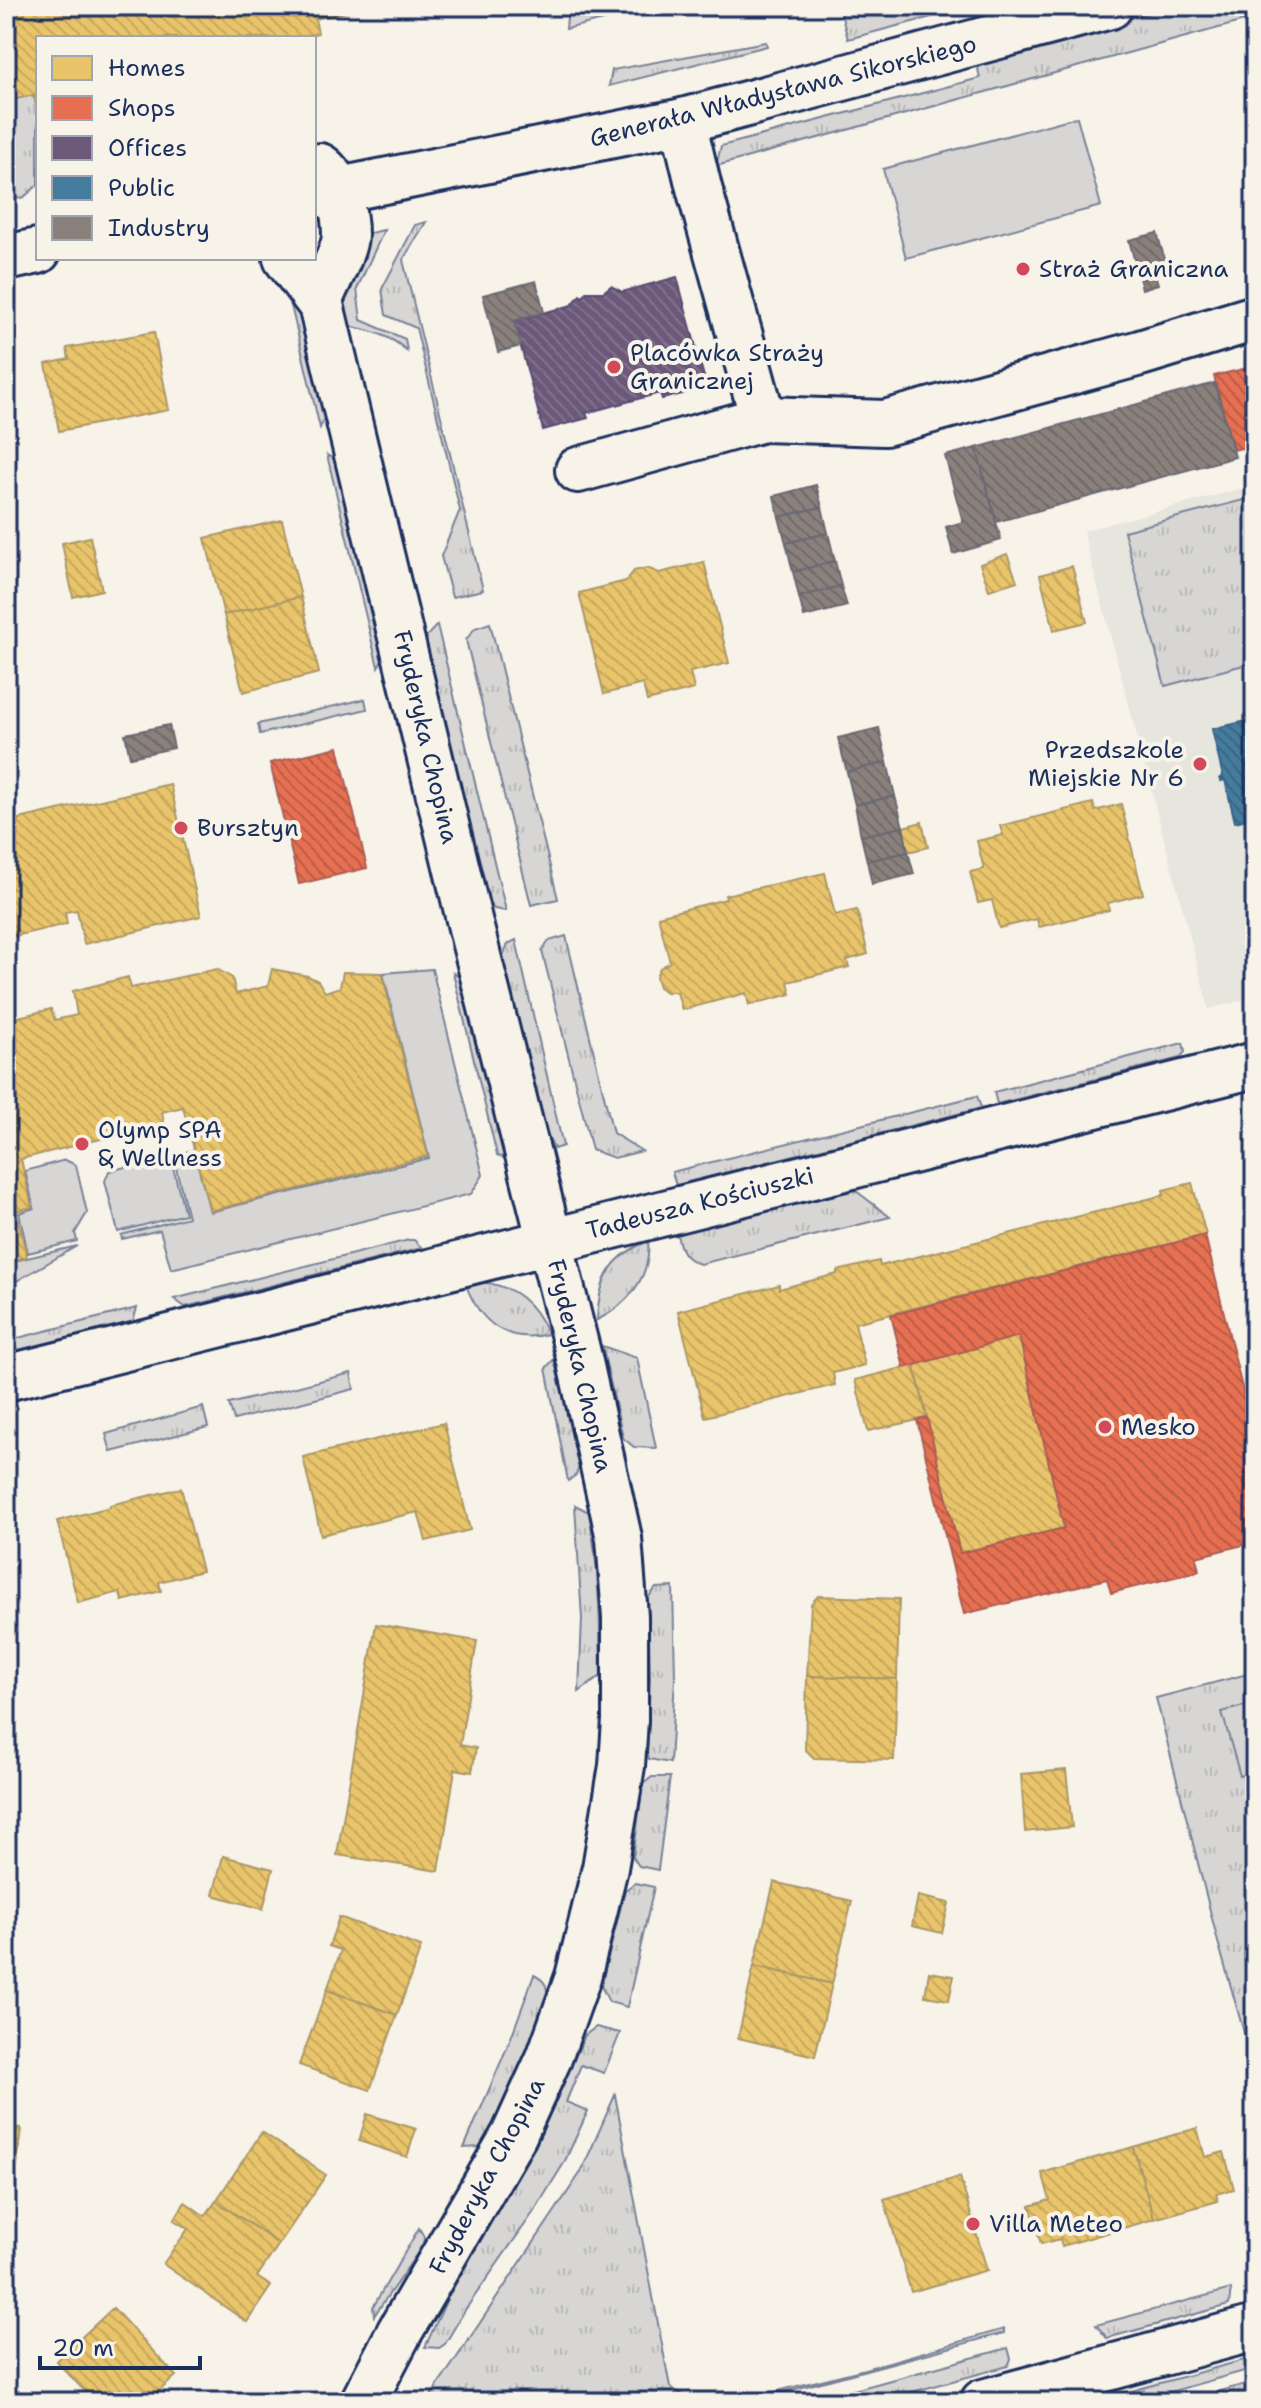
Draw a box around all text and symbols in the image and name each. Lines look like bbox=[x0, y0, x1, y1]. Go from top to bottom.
street label: Generała Władysława Sikorskiego bbox=[586, 27, 980, 155]
legend bbox=[36, 36, 316, 260]
text: Homes bbox=[108, 52, 186, 84]
text: Shops bbox=[108, 92, 176, 124]
text: Offices bbox=[108, 132, 187, 164]
text: Public bbox=[108, 172, 175, 204]
text: Industry bbox=[108, 212, 210, 244]
place label: Straż Graniczna bbox=[1039, 253, 1229, 285]
marker: Straż Graniczna bbox=[1014, 260, 1032, 278]
place label: Placówka Straży Granicznej bbox=[630, 337, 824, 397]
marker: Placówka Straży Granicznej bbox=[605, 358, 623, 376]
street label: Fryderyka Chopina bbox=[386, 627, 466, 847]
place label: Przedszkole Miejskie Nr 6 bbox=[1028, 734, 1184, 794]
marker: Przedszkole Miejskie Nr 6 bbox=[1191, 755, 1209, 773]
place label: Bursztyn bbox=[197, 812, 299, 844]
marker: Bursztyn bbox=[172, 819, 190, 837]
place label: Olymp SPA & Wellness bbox=[98, 1114, 222, 1174]
marker: Olymp SPA & Wellness bbox=[73, 1135, 91, 1153]
street label: Tadeusza Kościuszki bbox=[583, 1159, 817, 1247]
street label: Fryderyka Chopina bbox=[540, 1256, 620, 1476]
place label: Mesko bbox=[1121, 1411, 1196, 1443]
marker: Mesko bbox=[1096, 1418, 1114, 1436]
street label: Fryderyka Chopina bbox=[422, 2072, 552, 2280]
place label: Villa Meteo bbox=[989, 2208, 1123, 2240]
marker: Villa Meteo bbox=[964, 2215, 982, 2233]
scale bar bbox=[40, 2320, 200, 2370]
text: 20 m bbox=[52, 2332, 114, 2364]

